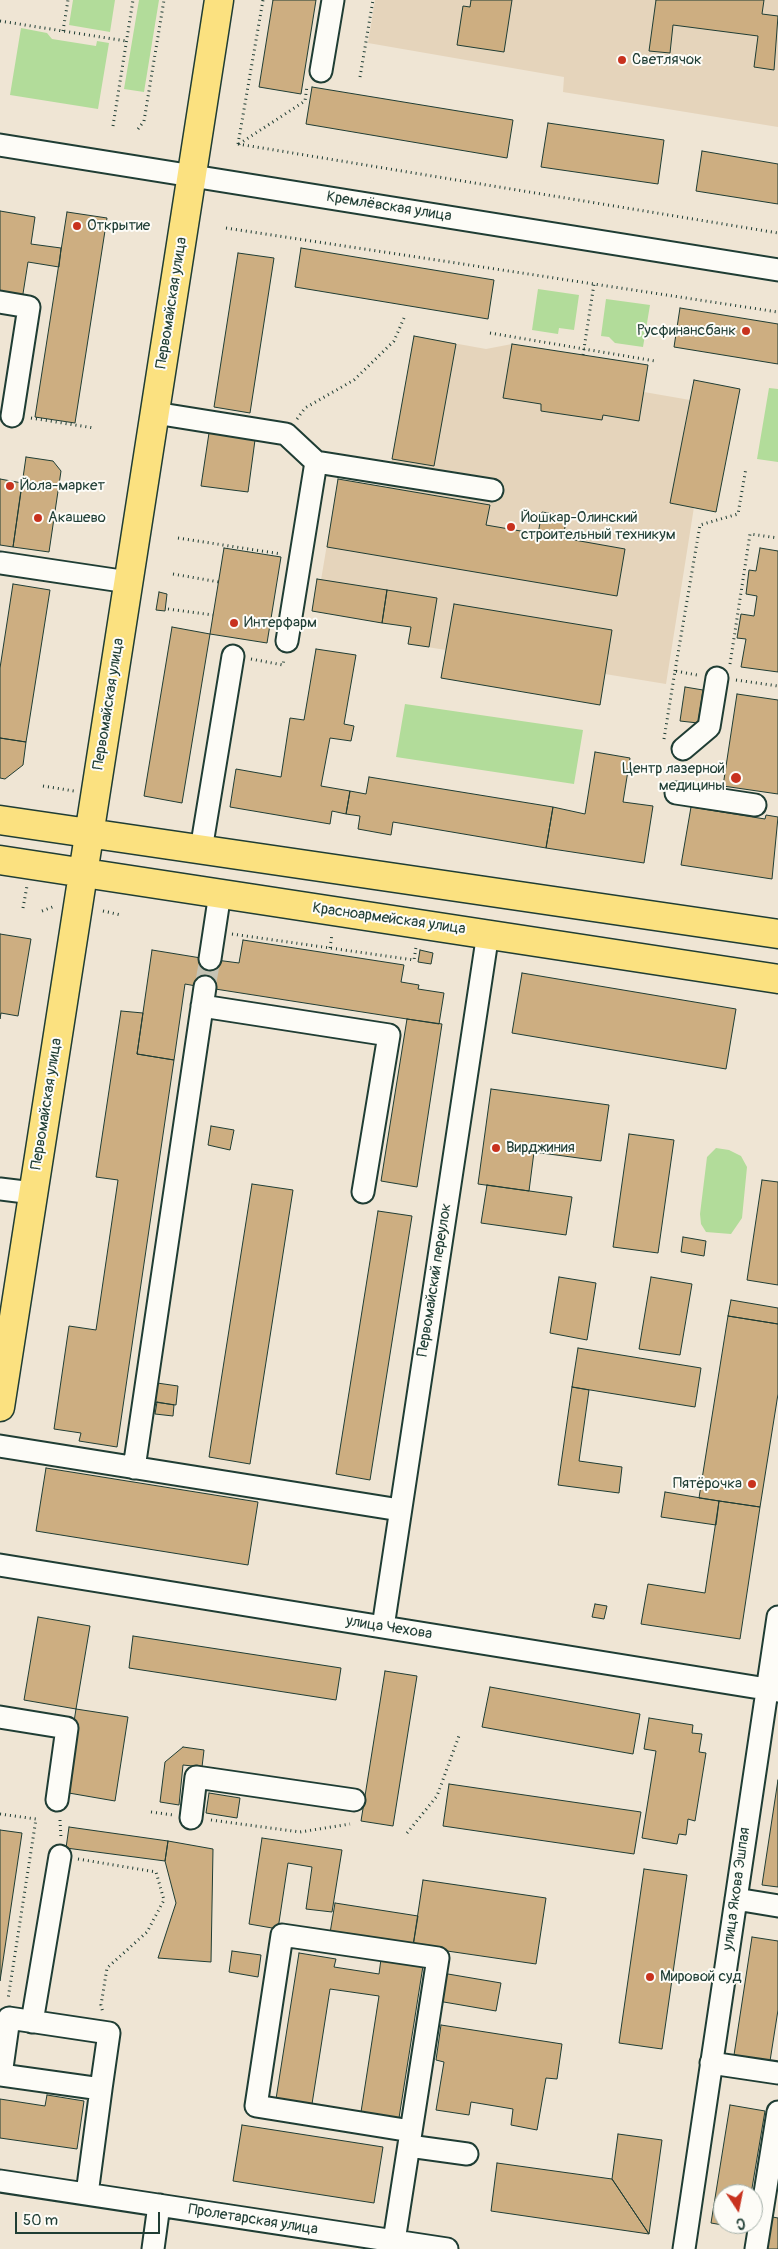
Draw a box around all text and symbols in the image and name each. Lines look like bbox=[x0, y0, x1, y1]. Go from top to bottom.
place label: Светлячок bbox=[632, 51, 702, 69]
marker: Светлячок bbox=[616, 54, 628, 66]
street label: Кремлёвская улица bbox=[325, 188, 453, 226]
place label: Открытие bbox=[87, 217, 150, 235]
marker: Открытие bbox=[71, 220, 83, 232]
street label: Первомайская улица bbox=[153, 236, 191, 370]
place label: Русфинансбанк bbox=[637, 322, 736, 340]
marker: Русфинансбанк bbox=[740, 325, 752, 337]
place label: Йола-маркет bbox=[20, 477, 105, 495]
marker: Йола-маркет bbox=[4, 480, 16, 492]
place label: Акашево bbox=[48, 509, 106, 527]
place label: Йошкар-Олинский строительный техникум bbox=[521, 509, 676, 544]
marker: Акашево bbox=[32, 512, 44, 524]
marker: Йошкар-Олинский строительный техникум bbox=[505, 521, 517, 533]
place label: Интерфарм bbox=[244, 614, 317, 632]
marker: Интерфарм bbox=[228, 617, 240, 629]
street label: Первомайская улица bbox=[90, 637, 128, 771]
place label: Центр лазерной медицины bbox=[622, 760, 725, 795]
marker: Центр лазерной медицины bbox=[729, 771, 743, 785]
street label: Красноармейская улица bbox=[311, 899, 467, 939]
street label: Первомайская улица bbox=[28, 1037, 66, 1171]
place label: Вирджиния bbox=[506, 1139, 575, 1157]
marker: Вирджиния bbox=[490, 1142, 502, 1154]
street label: Первомайский переулок bbox=[414, 1202, 456, 1358]
place label: Пятёрочка bbox=[673, 1475, 742, 1493]
marker: Пятёрочка bbox=[746, 1478, 758, 1490]
street label: улица Чехова bbox=[345, 1612, 433, 1644]
street label: улица Якова Эшпая bbox=[719, 1826, 755, 1952]
place label: Мировой суд bbox=[660, 1968, 742, 1986]
marker: Мировой суд bbox=[644, 1971, 656, 1983]
north arrow bbox=[713, 2184, 763, 2234]
street label: Пролетарская улица bbox=[187, 2201, 319, 2239]
scale bar bbox=[18, 2202, 162, 2234]
text: 50 m bbox=[23, 2211, 58, 2230]
text: С bbox=[735, 2214, 747, 2232]

